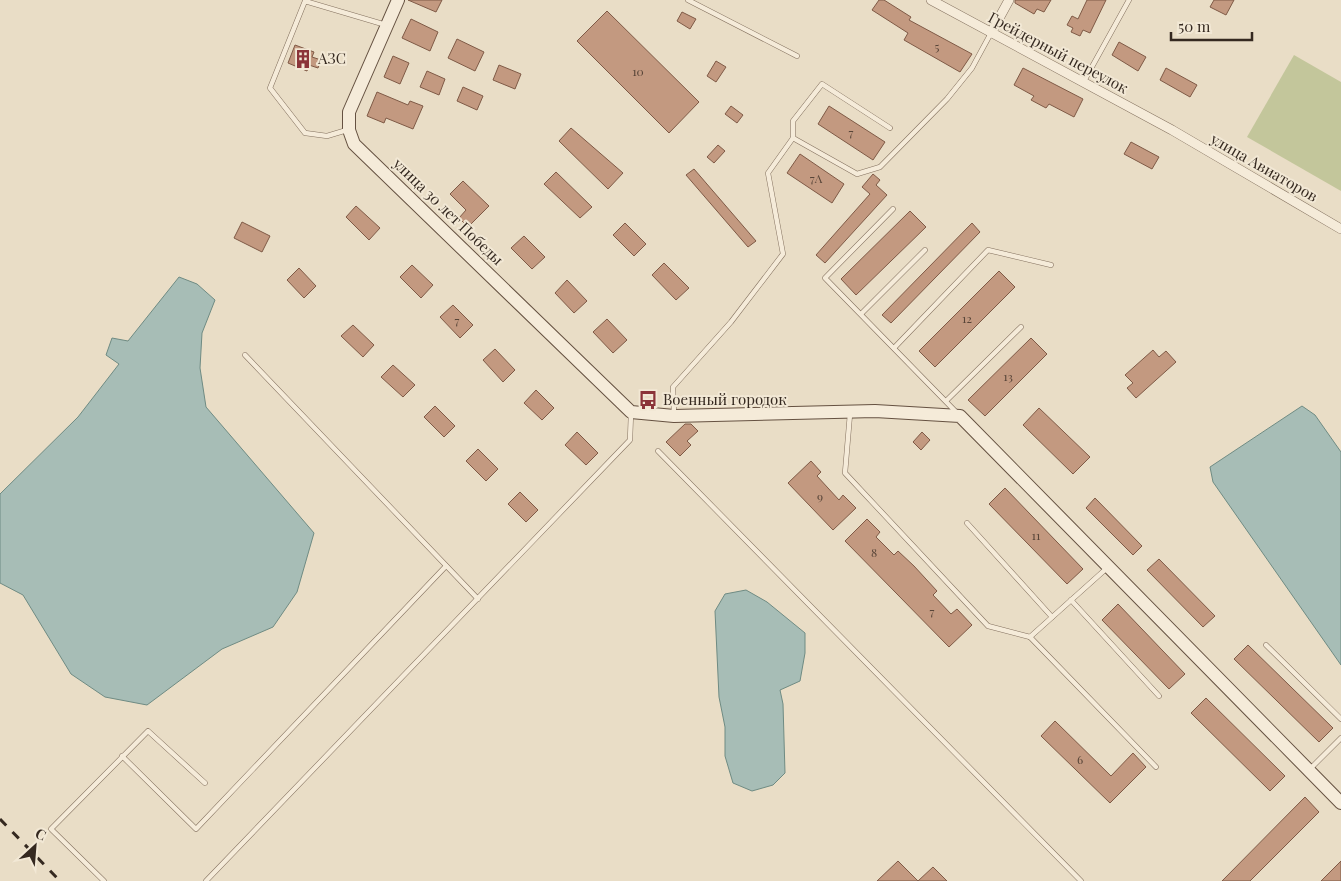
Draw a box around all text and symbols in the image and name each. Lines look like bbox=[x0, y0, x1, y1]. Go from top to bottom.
street label: Грейдерный переулок bbox=[985, 7, 1132, 98]
scale bar bbox=[1171, 10, 1252, 42]
text: 50 m bbox=[1178, 16, 1211, 36]
house number: 5 bbox=[935, 38, 940, 54]
building icon: АЗС bbox=[292, 48, 314, 70]
place label: АЗС bbox=[317, 48, 346, 68]
house number: 10 bbox=[632, 63, 644, 79]
house number: 7 bbox=[849, 124, 854, 140]
street label: улица Авиаторов bbox=[1206, 128, 1322, 206]
street label: улица 30 лет Победы bbox=[389, 153, 508, 269]
house number: 7А bbox=[810, 170, 823, 186]
house number: 12 bbox=[962, 310, 972, 326]
house number: 7 bbox=[455, 312, 460, 328]
house number: 13 bbox=[1003, 368, 1013, 384]
bus stop icon: Военный городок bbox=[637, 389, 659, 411]
place label: Военный городок bbox=[663, 389, 787, 409]
house number: 9 bbox=[817, 488, 823, 504]
house number: 11 bbox=[1032, 527, 1041, 543]
house number: 8 bbox=[871, 544, 877, 560]
house number: 7 bbox=[930, 603, 935, 619]
house number: 6 bbox=[1077, 751, 1083, 767]
north arrow bbox=[10, 821, 60, 871]
text: С bbox=[32, 823, 50, 845]

